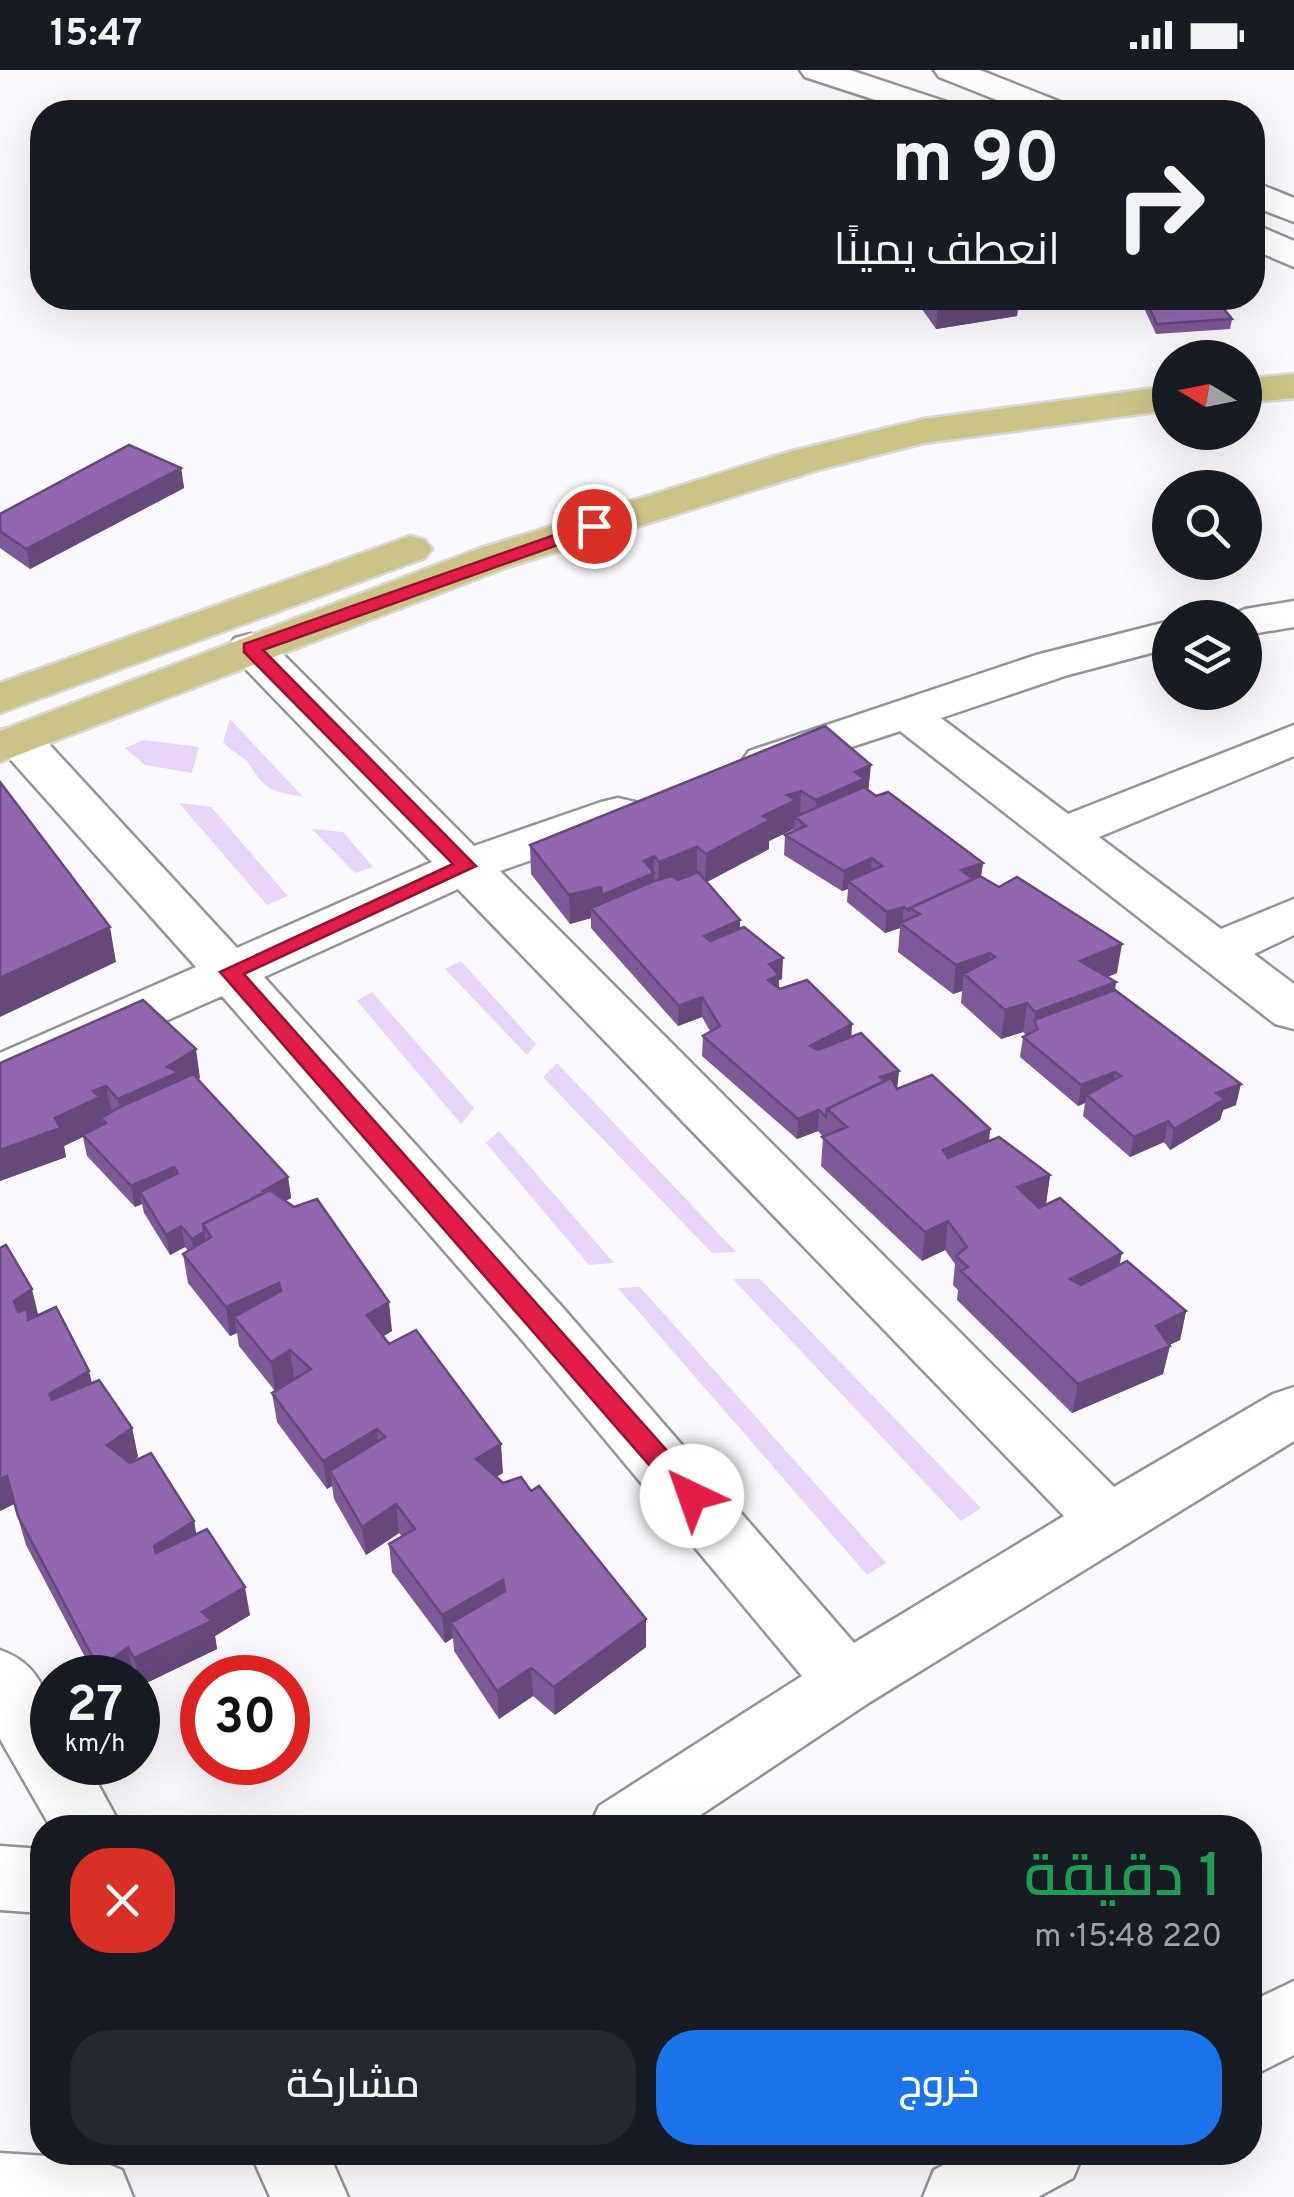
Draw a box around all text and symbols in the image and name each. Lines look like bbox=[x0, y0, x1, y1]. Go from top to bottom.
text: 15:47 bbox=[50, 11, 142, 60]
text: 90 m bbox=[892, 118, 1060, 207]
icon: right bbox=[1095, 140, 1225, 270]
text: انعطف يمينًا bbox=[833, 224, 1060, 281]
north arrow bbox=[1152, 340, 1262, 450]
map controls bbox=[1152, 340, 1262, 710]
button: search bbox=[1152, 470, 1262, 580]
pin bbox=[552, 484, 637, 569]
icon: arrive bbox=[567, 499, 622, 554]
button: layers bbox=[1152, 600, 1262, 710]
position arrow bbox=[640, 1444, 744, 1548]
speed limit sign: 30 bbox=[180, 1655, 310, 1785]
text: 27 bbox=[67, 1676, 123, 1739]
text: km/h bbox=[65, 1729, 125, 1761]
text: 1 دقيقة bbox=[1024, 1842, 1222, 1918]
button: close bbox=[70, 1848, 175, 1953]
text: 220 m · 15:48 bbox=[1034, 1918, 1222, 1958]
button: مشاركة bbox=[70, 2030, 636, 2145]
button: خروج bbox=[656, 2030, 1222, 2145]

